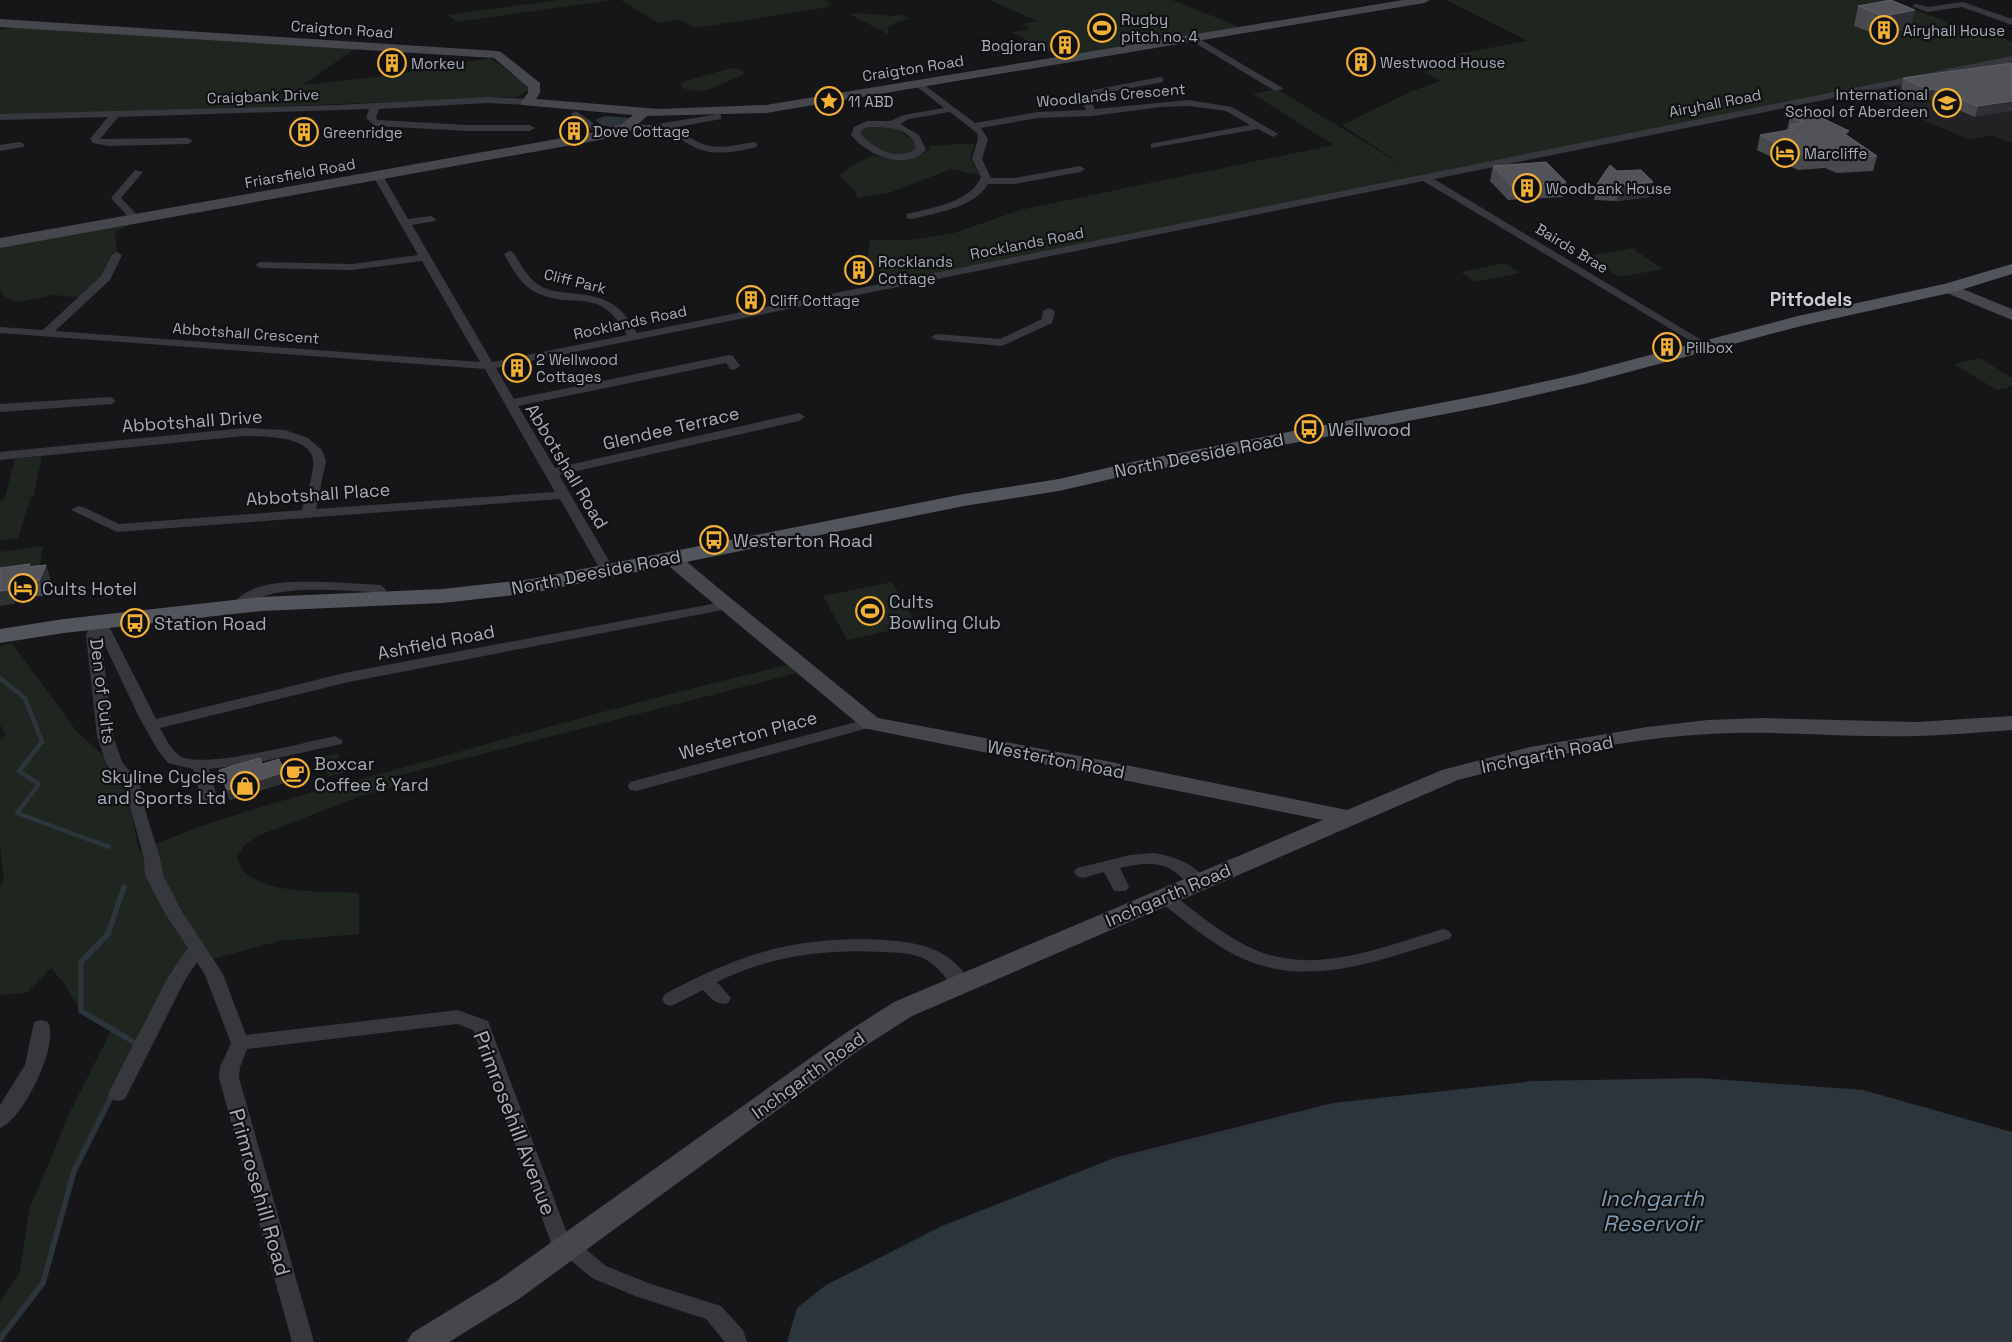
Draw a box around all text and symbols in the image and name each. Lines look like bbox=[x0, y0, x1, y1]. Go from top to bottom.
place label: Rugby pitch no. 4 bbox=[1121, 10, 1198, 46]
sports icon: Rugby pitch no. 4 bbox=[1087, 13, 1117, 43]
building icon: Airyhall House bbox=[1869, 15, 1899, 45]
street label: Craigton Road bbox=[290, 16, 394, 42]
place label: Airyhall House bbox=[1903, 21, 2005, 40]
building icon: Bogjoran bbox=[1050, 30, 1080, 60]
place label: Bogjoran bbox=[981, 36, 1046, 55]
building icon: Westwood House bbox=[1346, 47, 1376, 77]
building icon: Morkeu bbox=[377, 48, 407, 78]
street label: Craigton Road bbox=[861, 51, 965, 85]
place label: Westwood House bbox=[1380, 53, 1506, 72]
place label: Morkeu bbox=[411, 54, 465, 73]
street label: Woodlands Crescent bbox=[1036, 79, 1186, 111]
street label: Craigbank Drive bbox=[207, 85, 320, 107]
street label: Airyhall Road bbox=[1667, 85, 1763, 121]
place label: International School of Aberdeen bbox=[1785, 85, 1928, 121]
place icon: 11 ABD bbox=[814, 86, 844, 116]
school or university icon: International School of Aberdeen bbox=[1932, 88, 1962, 118]
place label: 11 ABD bbox=[848, 92, 894, 111]
building icon: Dove Cottage bbox=[559, 116, 589, 146]
building icon: Greenridge bbox=[289, 117, 319, 147]
place label: Dove Cottage bbox=[593, 122, 690, 141]
place label: Greenridge bbox=[323, 123, 403, 142]
hotel icon: Marcliffe bbox=[1770, 138, 1800, 168]
place label: Marcliffe bbox=[1804, 144, 1867, 163]
street label: Friarsfield Road bbox=[243, 154, 357, 192]
building icon: Woodbank House bbox=[1512, 173, 1542, 203]
place label: Woodbank House bbox=[1546, 179, 1672, 198]
street label: Bairds Brae bbox=[1532, 219, 1612, 277]
street label: Rocklands Road bbox=[968, 223, 1086, 263]
place label: Rocklands Cottage bbox=[878, 252, 953, 288]
building icon: Rocklands Cottage bbox=[844, 255, 874, 285]
street label: Cliff Park bbox=[542, 264, 608, 298]
building icon: Cliff Cottage bbox=[736, 285, 766, 315]
district label: Pitfodels bbox=[1770, 287, 1852, 312]
place label: Cliff Cottage bbox=[770, 291, 860, 310]
street label: Rocklands Road bbox=[572, 301, 688, 343]
street label: Abbotshall Crescent bbox=[172, 318, 320, 348]
building icon: Pillbox bbox=[1652, 332, 1682, 362]
place label: Pillbox bbox=[1686, 338, 1733, 357]
place label: 2 Wellwood Cottages bbox=[536, 350, 618, 386]
building icon: 2 Wellwood Cottages bbox=[502, 353, 532, 383]
street label: Abbotshall Road bbox=[521, 399, 613, 533]
street label: Glendee Terrace bbox=[601, 401, 741, 455]
street label: Abbotshall Drive bbox=[121, 405, 263, 437]
bus stop icon: Wellwood bbox=[1294, 414, 1324, 444]
place label: Wellwood bbox=[1328, 418, 1411, 441]
street label: North Deeside Road bbox=[1112, 427, 1286, 483]
street label: Abbotshall Place bbox=[245, 477, 391, 511]
bus stop icon: Westerton Road bbox=[699, 525, 729, 555]
place label: Westerton Road bbox=[733, 529, 873, 552]
street label: North Deeside Road bbox=[509, 544, 683, 600]
hotel icon: Cults Hotel bbox=[8, 573, 38, 603]
place label: Cults Hotel bbox=[42, 577, 137, 600]
place label: Cults Bowling Club bbox=[889, 590, 1001, 634]
sports icon: Cults Bowling Club bbox=[855, 596, 885, 626]
bus stop icon: Station Road bbox=[120, 608, 150, 638]
place label: Station Road bbox=[154, 612, 267, 635]
street label: Ashfield Road bbox=[375, 619, 497, 665]
street label: Den of Cults bbox=[85, 637, 121, 745]
street label: Westerton Place bbox=[676, 705, 820, 765]
street label: Inchgarth Road bbox=[1479, 730, 1615, 778]
street label: Westerton Road bbox=[985, 734, 1127, 784]
place label: Boxcar Coffee & Yard bbox=[314, 752, 429, 796]
cafe icon: Boxcar Coffee & Yard bbox=[280, 758, 310, 788]
place label: Skyline Cycles and Sports Ltd bbox=[97, 765, 226, 809]
shop icon: Skyline Cycles and Sports Ltd bbox=[230, 771, 260, 801]
street label: Inchgarth Road bbox=[1102, 858, 1234, 932]
street label: Inchgarth Road bbox=[747, 1026, 869, 1124]
street label: Primrosehill Avenue bbox=[467, 1027, 563, 1219]
street label: Primrosehill Road bbox=[223, 1105, 297, 1279]
water label: Inchgarth Reservoir bbox=[1600, 1184, 1705, 1237]

